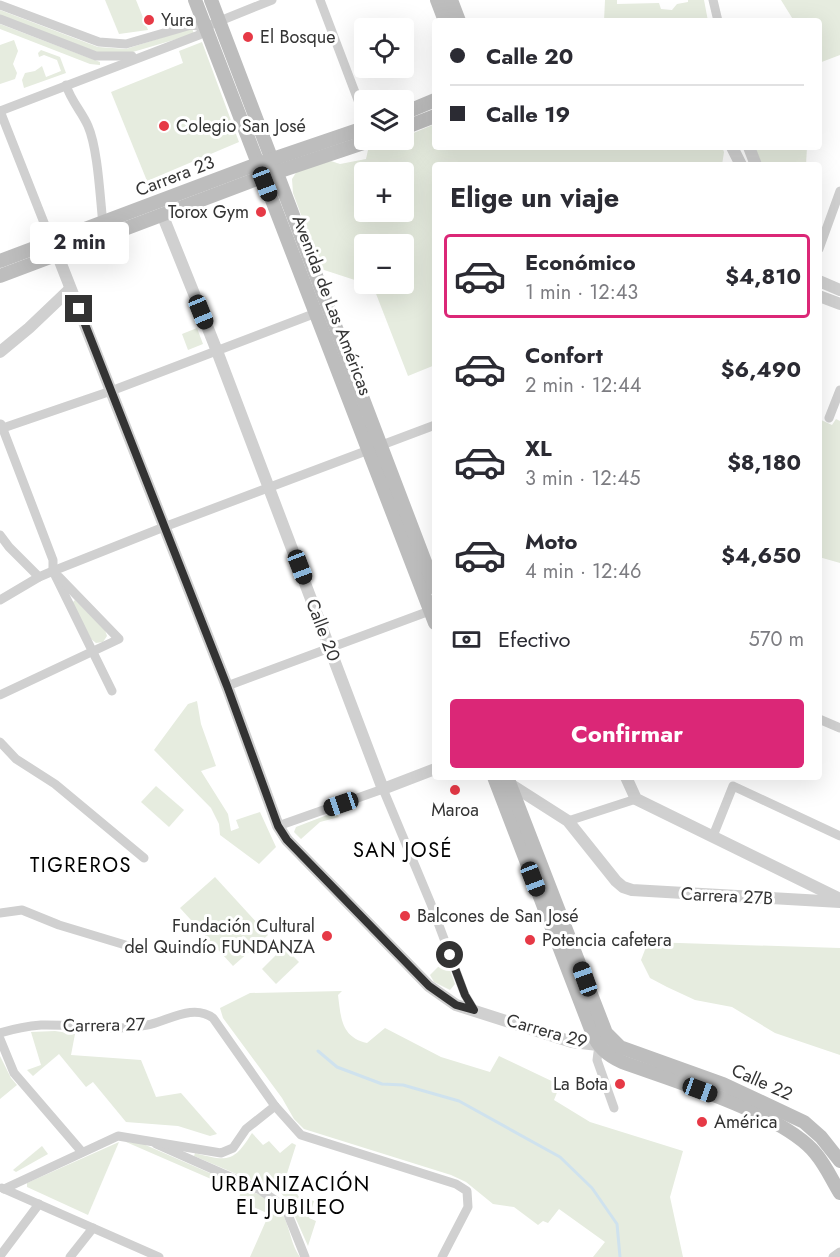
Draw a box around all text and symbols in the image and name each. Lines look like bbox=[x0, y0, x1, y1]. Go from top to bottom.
place label: Yura bbox=[161, 7, 194, 33]
marker: Yura bbox=[142, 13, 156, 27]
map controls bbox=[354, 18, 414, 294]
button: locate bbox=[354, 18, 414, 78]
place label: El Bosque bbox=[260, 24, 336, 50]
marker: El Bosque bbox=[241, 30, 255, 44]
text: Calle 20 bbox=[486, 40, 573, 72]
button: layers bbox=[354, 90, 414, 150]
text: Calle 19 bbox=[486, 98, 570, 130]
place label: Colegio San José bbox=[176, 113, 306, 139]
marker: Colegio San José bbox=[157, 119, 171, 133]
street label: Carrera 23 bbox=[132, 149, 218, 203]
button: + bbox=[354, 162, 414, 222]
car bbox=[250, 164, 280, 204]
text: Elige un viaje bbox=[450, 178, 619, 217]
place label: Torox Gym bbox=[168, 199, 249, 225]
marker: Torox Gym bbox=[254, 205, 268, 219]
street label: Avenida de Las Américas bbox=[286, 211, 378, 399]
callout: 2 min bbox=[29, 222, 128, 264]
text: 2 min bbox=[53, 228, 106, 257]
button: − bbox=[354, 234, 414, 294]
text: Económico bbox=[525, 246, 636, 278]
icon: car bbox=[453, 249, 507, 303]
text: $4,810 bbox=[725, 260, 801, 292]
text: 1 min · 12:43 bbox=[525, 278, 638, 307]
car bbox=[186, 292, 216, 332]
route end bbox=[65, 295, 92, 322]
text: Confort bbox=[525, 339, 603, 371]
icon: car bbox=[453, 342, 507, 396]
text: $6,490 bbox=[721, 353, 801, 385]
text: 2 min · 12:44 bbox=[525, 371, 641, 400]
text: XL bbox=[525, 432, 552, 464]
icon: car bbox=[453, 435, 507, 489]
text: $8,180 bbox=[727, 446, 801, 478]
text: 3 min · 12:45 bbox=[525, 464, 641, 493]
text: Moto bbox=[525, 525, 578, 557]
icon: car bbox=[453, 528, 507, 582]
text: $4,650 bbox=[721, 539, 801, 571]
car bbox=[285, 547, 315, 587]
text: 4 min · 12:46 bbox=[525, 557, 642, 586]
street label: Calle 20 bbox=[299, 595, 347, 665]
icon: cash bbox=[450, 623, 483, 656]
text: Efectivo bbox=[498, 623, 571, 655]
text: 570 m bbox=[749, 625, 804, 654]
button: Confirmar bbox=[450, 699, 804, 768]
marker: Maroa bbox=[448, 783, 462, 797]
car bbox=[321, 790, 361, 818]
place label: Maroa bbox=[431, 797, 479, 823]
district label: SAN JOSÉ bbox=[353, 836, 453, 865]
district label: TIGREROS bbox=[30, 851, 132, 880]
car bbox=[518, 859, 548, 899]
street label: Carrera 27B bbox=[680, 881, 774, 911]
place label: Balcones de San José bbox=[417, 903, 579, 929]
marker: Balcones de San José bbox=[398, 909, 412, 923]
place label: Fundación Cultural del Quindío FUNDANZA bbox=[125, 913, 315, 960]
place label: Potencia cafetera bbox=[542, 927, 672, 953]
marker: Fundación Cultural del Quindío FUNDANZA bbox=[320, 929, 334, 943]
marker: Potencia cafetera bbox=[523, 933, 537, 947]
route start bbox=[436, 941, 463, 968]
car bbox=[570, 959, 600, 999]
street label: Carrera 29 bbox=[503, 1007, 591, 1055]
street label: Carrera 27 bbox=[63, 1011, 146, 1039]
street label: Calle 22 bbox=[727, 1057, 797, 1107]
place label: La Bota bbox=[553, 1071, 608, 1097]
car bbox=[680, 1075, 720, 1105]
marker: La Bota bbox=[613, 1077, 627, 1091]
place label: América bbox=[714, 1109, 777, 1135]
marker: América bbox=[695, 1115, 709, 1129]
district label: URBANIZACIÓN EL JUBILEO bbox=[211, 1170, 371, 1222]

